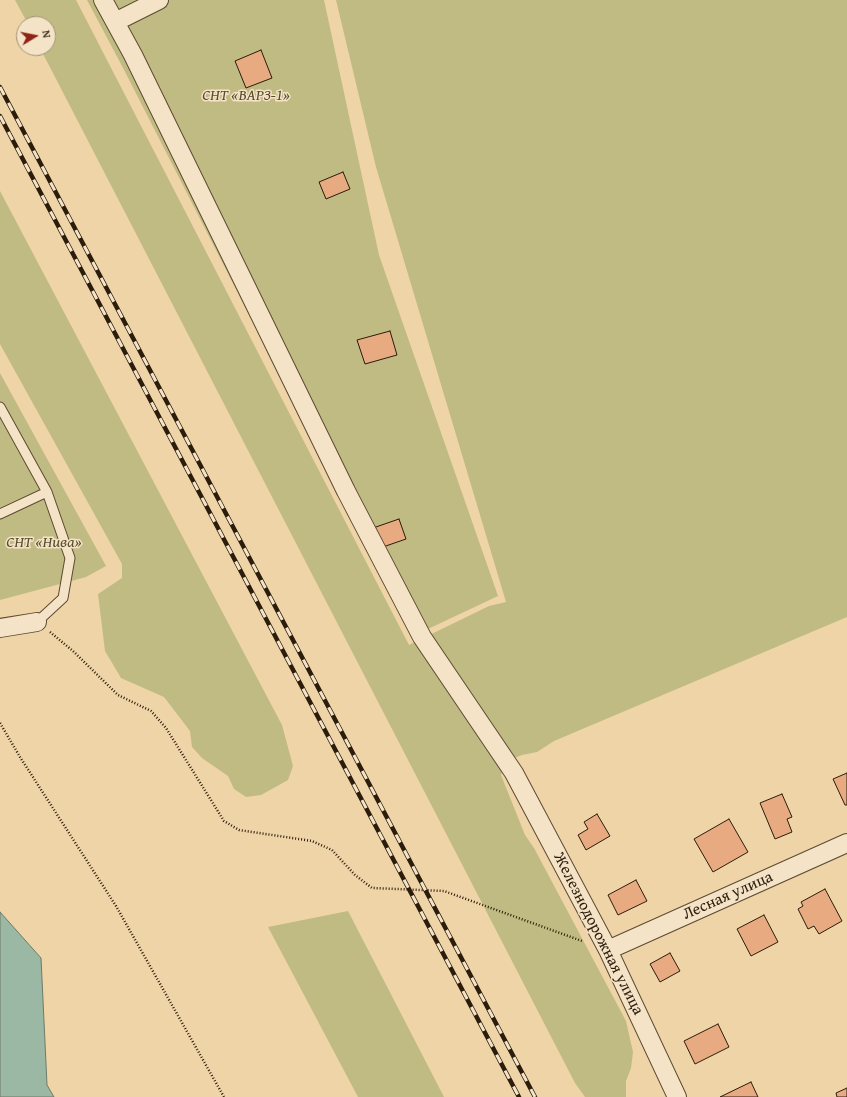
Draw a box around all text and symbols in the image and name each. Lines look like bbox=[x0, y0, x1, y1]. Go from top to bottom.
north arrow bbox=[16, 16, 56, 56]
text: N bbox=[38, 29, 55, 39]
park label: СНТ «ВАРЗ-1» bbox=[202, 86, 290, 106]
park label: СНТ «Нива» bbox=[6, 533, 82, 553]
street label: Железнодорожная улица bbox=[549, 850, 647, 1018]
street label: Лесная улица bbox=[680, 868, 776, 924]

